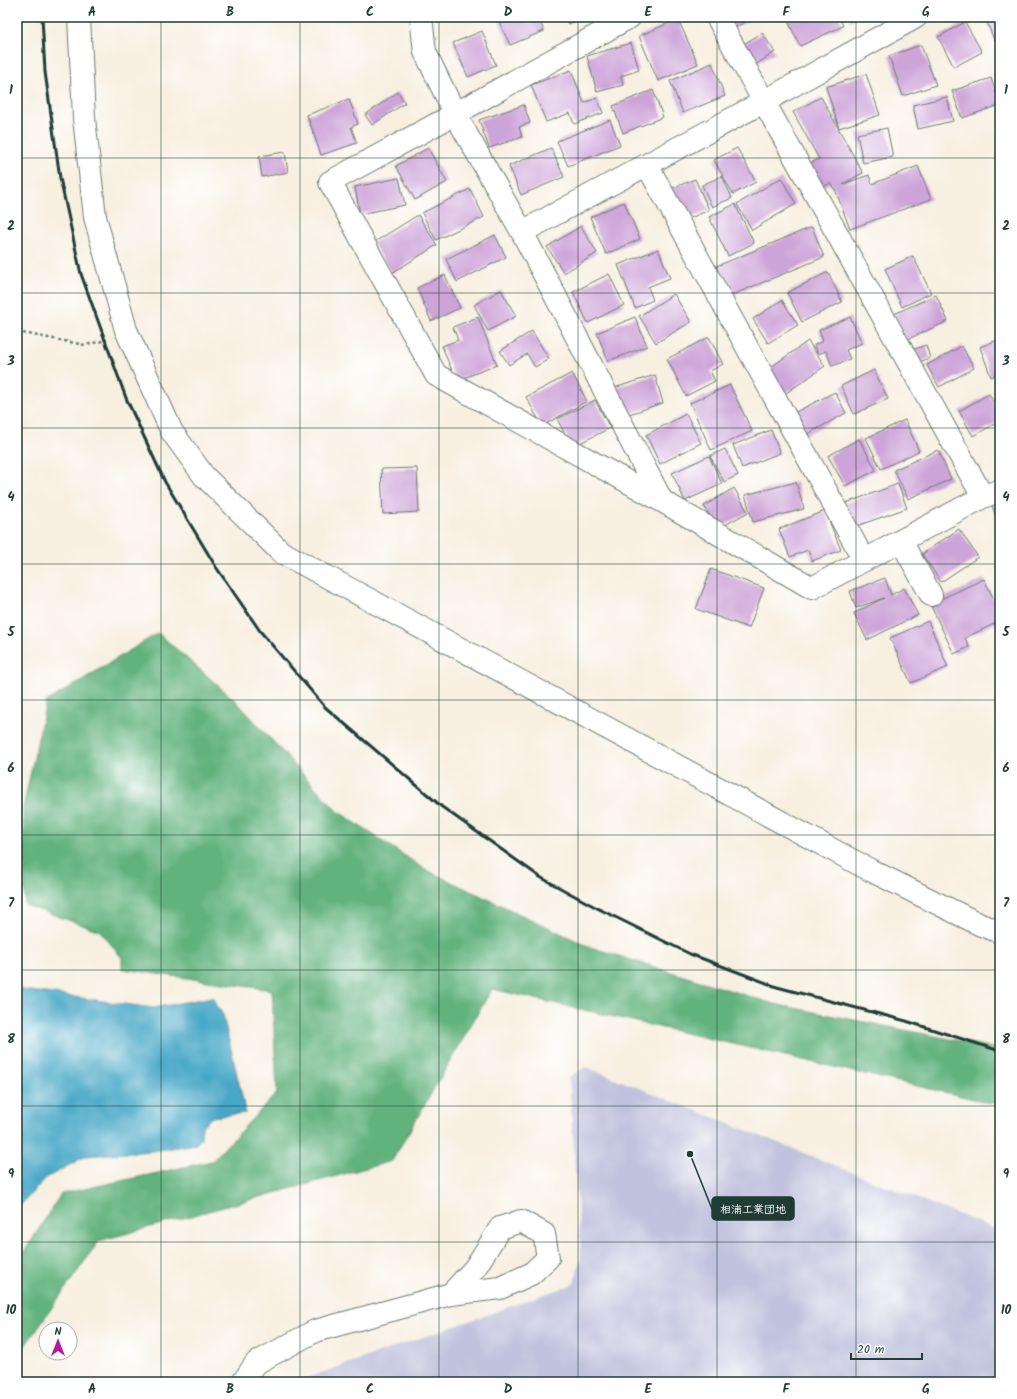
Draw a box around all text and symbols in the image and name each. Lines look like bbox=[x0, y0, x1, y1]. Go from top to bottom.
text: A bbox=[88, 2, 96, 23]
text: B bbox=[226, 2, 234, 23]
text: C bbox=[366, 2, 374, 23]
text: D bbox=[504, 2, 513, 23]
text: E bbox=[644, 2, 652, 23]
text: F bbox=[782, 2, 790, 23]
text: G bbox=[922, 2, 930, 23]
text: 1 bbox=[9, 80, 13, 101]
text: 1 bbox=[1004, 80, 1008, 101]
text: 2 bbox=[7, 216, 15, 237]
text: 2 bbox=[1002, 216, 1010, 237]
text: 3 bbox=[6, 351, 15, 372]
text: 3 bbox=[1001, 351, 1010, 372]
text: 4 bbox=[7, 487, 15, 508]
text: 4 bbox=[1002, 487, 1010, 508]
text: 5 bbox=[7, 622, 16, 643]
text: 5 bbox=[1002, 622, 1011, 643]
text: 6 bbox=[7, 758, 15, 779]
text: 6 bbox=[1002, 758, 1010, 779]
text: 7 bbox=[8, 893, 15, 914]
text: 7 bbox=[1003, 893, 1010, 914]
text: 8 bbox=[7, 1029, 15, 1050]
text: 8 bbox=[1002, 1029, 1010, 1050]
text: 9 bbox=[8, 1164, 15, 1185]
text: 9 bbox=[1003, 1164, 1010, 1185]
callout: 相浦工業団地 bbox=[712, 1197, 794, 1220]
text: 相浦工業団地 bbox=[720, 1201, 786, 1219]
text: 10 bbox=[6, 1300, 17, 1321]
text: 10 bbox=[1001, 1300, 1012, 1321]
north arrow bbox=[38, 1321, 78, 1361]
text: N bbox=[55, 1323, 62, 1341]
scale bar bbox=[851, 1335, 922, 1361]
text: 20 m bbox=[857, 1340, 885, 1359]
text: A bbox=[88, 1379, 96, 1399]
text: B bbox=[226, 1379, 234, 1399]
text: C bbox=[366, 1379, 374, 1399]
text: D bbox=[504, 1379, 513, 1399]
text: E bbox=[644, 1379, 652, 1399]
text: F bbox=[782, 1379, 790, 1399]
text: G bbox=[922, 1379, 930, 1399]

